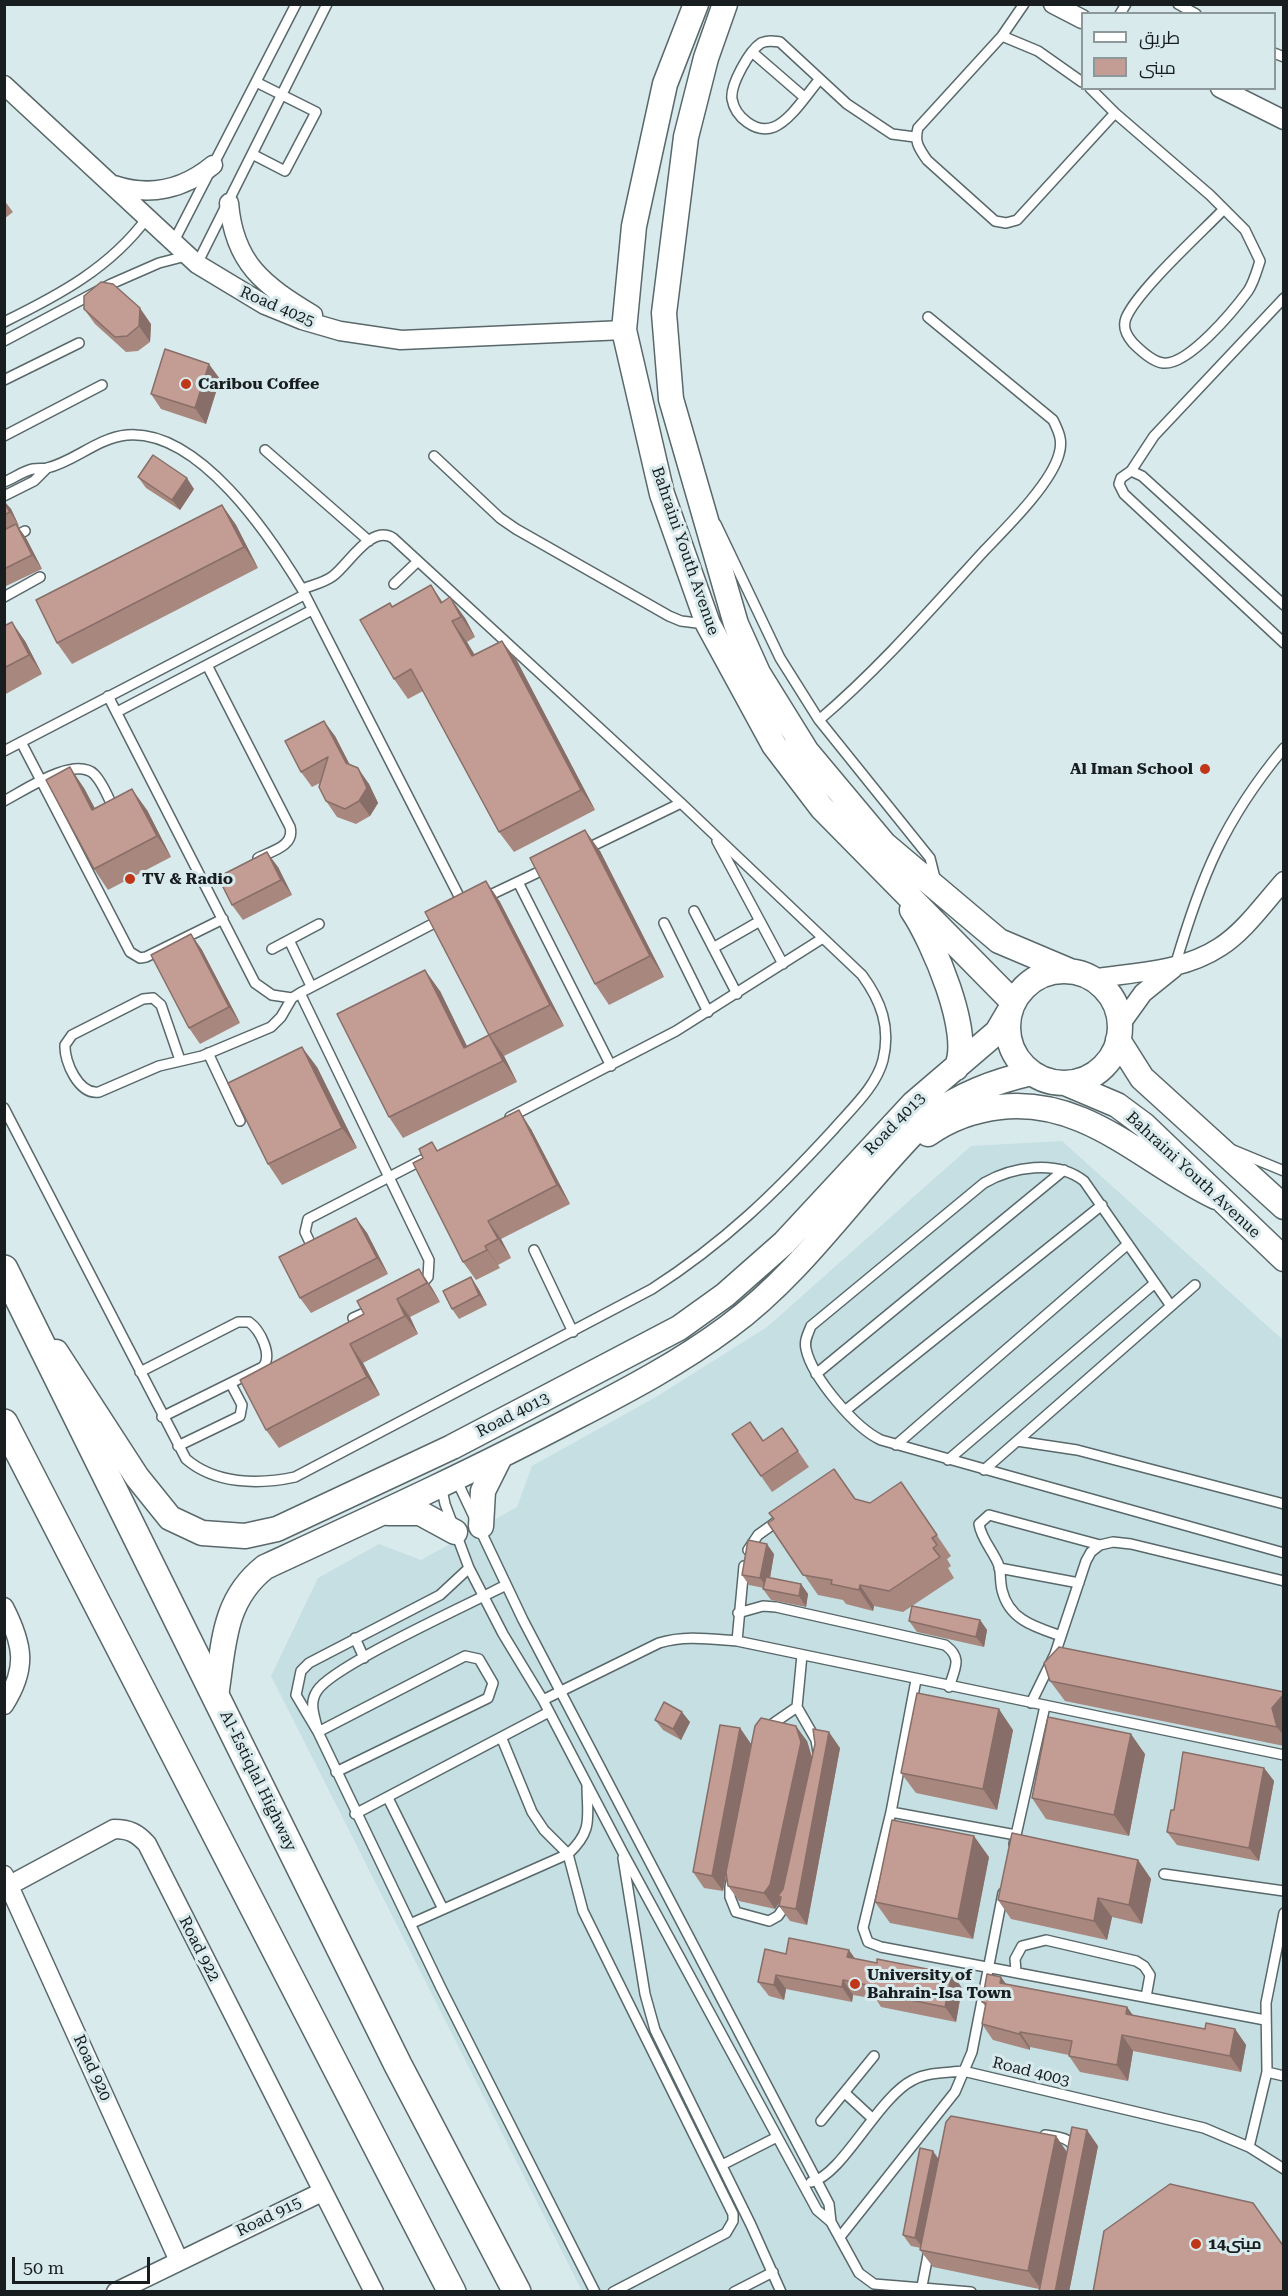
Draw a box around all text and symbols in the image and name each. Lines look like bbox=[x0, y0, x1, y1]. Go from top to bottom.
legend bbox=[1081, 12, 1276, 90]
text: طريق bbox=[1139, 27, 1180, 48]
text: مبنى bbox=[1139, 57, 1176, 78]
street label: Road 4025 bbox=[237, 283, 317, 331]
place label: Caribou Coffee bbox=[198, 374, 319, 394]
marker: Caribou Coffee bbox=[179, 377, 193, 391]
street label: Bahraini Youth Avenue bbox=[647, 464, 723, 638]
place label: Al Iman School bbox=[1070, 759, 1193, 779]
marker: Al Iman School bbox=[1198, 762, 1212, 776]
place label: TV & Radio bbox=[142, 869, 233, 889]
marker: TV & Radio bbox=[123, 872, 137, 886]
street label: Road 4013 bbox=[861, 1089, 929, 1159]
street label: Bahraini Youth Avenue bbox=[1122, 1108, 1264, 1242]
street label: Road 4013 bbox=[473, 1388, 553, 1442]
street label: Al-Estiqlal Highway bbox=[216, 1708, 300, 1854]
street label: Road 922 bbox=[175, 1913, 223, 1985]
place label: University of Bahrain-Isa Town bbox=[867, 1965, 1011, 2003]
marker: University of Bahrain-Isa Town bbox=[848, 1977, 862, 1991]
street label: Road 920 bbox=[69, 2032, 115, 2104]
street label: Road 4003 bbox=[990, 2053, 1072, 2091]
street label: Road 915 bbox=[233, 2193, 305, 2241]
place label: مبنى14 bbox=[1208, 2234, 1261, 2254]
marker: مبنى14 bbox=[1189, 2237, 1203, 2251]
scale bar bbox=[15, 2245, 153, 2283]
text: 50 m bbox=[23, 2257, 64, 2278]

